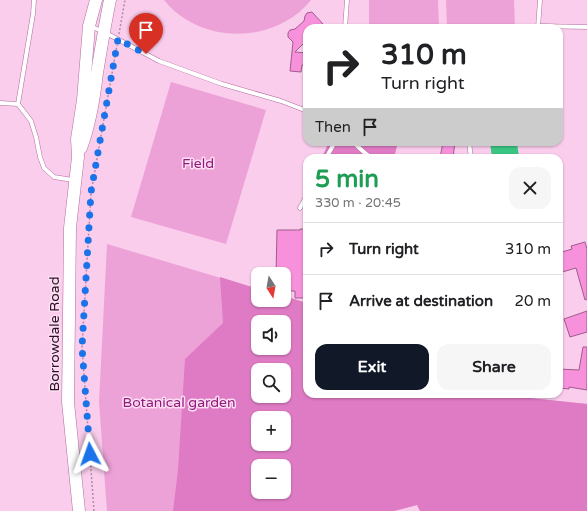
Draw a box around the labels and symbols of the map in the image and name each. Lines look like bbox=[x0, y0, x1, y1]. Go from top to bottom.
pin bbox=[129, 13, 163, 54]
park label: Field bbox=[182, 155, 214, 172]
north arrow bbox=[251, 267, 291, 307]
street label: Borrowdale Road bbox=[46, 277, 63, 392]
park label: Botanical garden bbox=[123, 394, 235, 411]
position arrow bbox=[69, 433, 111, 475]

